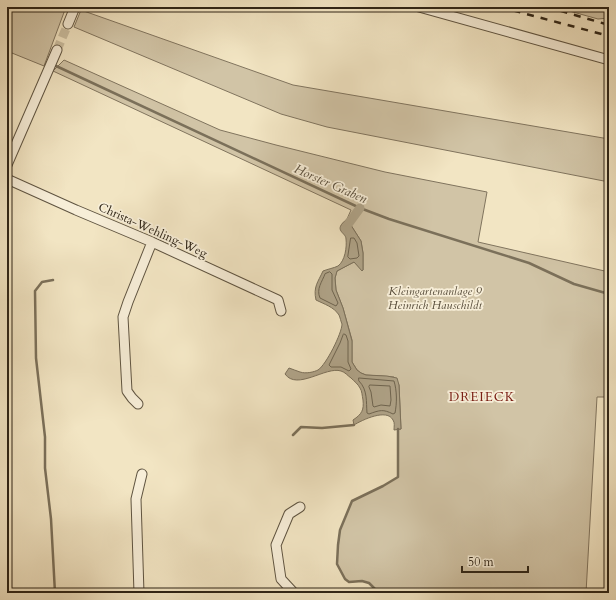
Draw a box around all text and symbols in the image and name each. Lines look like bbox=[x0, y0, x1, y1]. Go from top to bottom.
water label: Horster Graben bbox=[291, 160, 370, 208]
street label: Christa-Wehling-Weg bbox=[96, 199, 210, 261]
park label: Kleingartenanlage 9 Heinrich Hauschildt bbox=[388, 283, 483, 313]
district label: DREIECK bbox=[449, 388, 515, 406]
scale bar bbox=[462, 548, 528, 574]
text: 50 m bbox=[468, 554, 495, 570]

